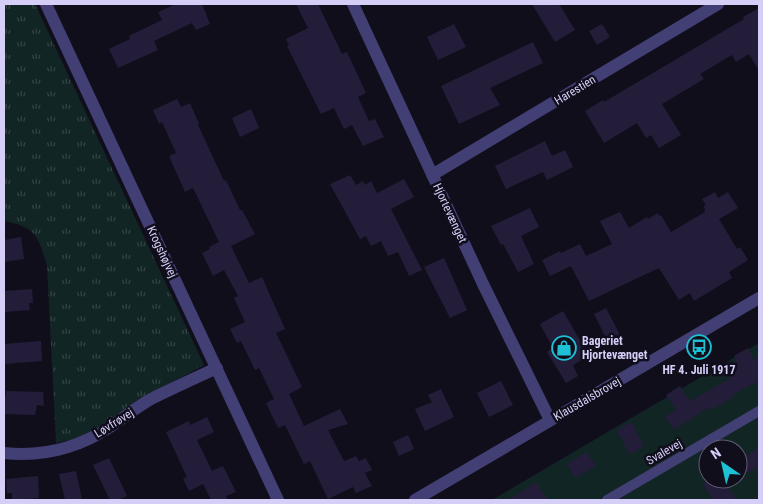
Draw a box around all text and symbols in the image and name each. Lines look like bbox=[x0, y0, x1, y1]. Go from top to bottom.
street label: Harestien bbox=[552, 72, 598, 108]
street label: Hjortevænget bbox=[430, 181, 470, 245]
street label: Krogshøjvej bbox=[144, 224, 180, 280]
place label: Bageriet Hjortevænget bbox=[582, 334, 648, 362]
bus stop icon: HF 4. Juli 1917 bbox=[686, 334, 712, 360]
shop icon: Bageriet Hjortevænget bbox=[551, 335, 577, 361]
place label: HF 4. Juli 1917 bbox=[662, 363, 736, 377]
street label: Klausdalsbrovej bbox=[551, 374, 623, 424]
street label: Løvfrøvej bbox=[92, 405, 136, 441]
street label: Svalevej bbox=[644, 436, 684, 468]
north arrow bbox=[698, 439, 748, 489]
text: N bbox=[708, 444, 724, 462]

